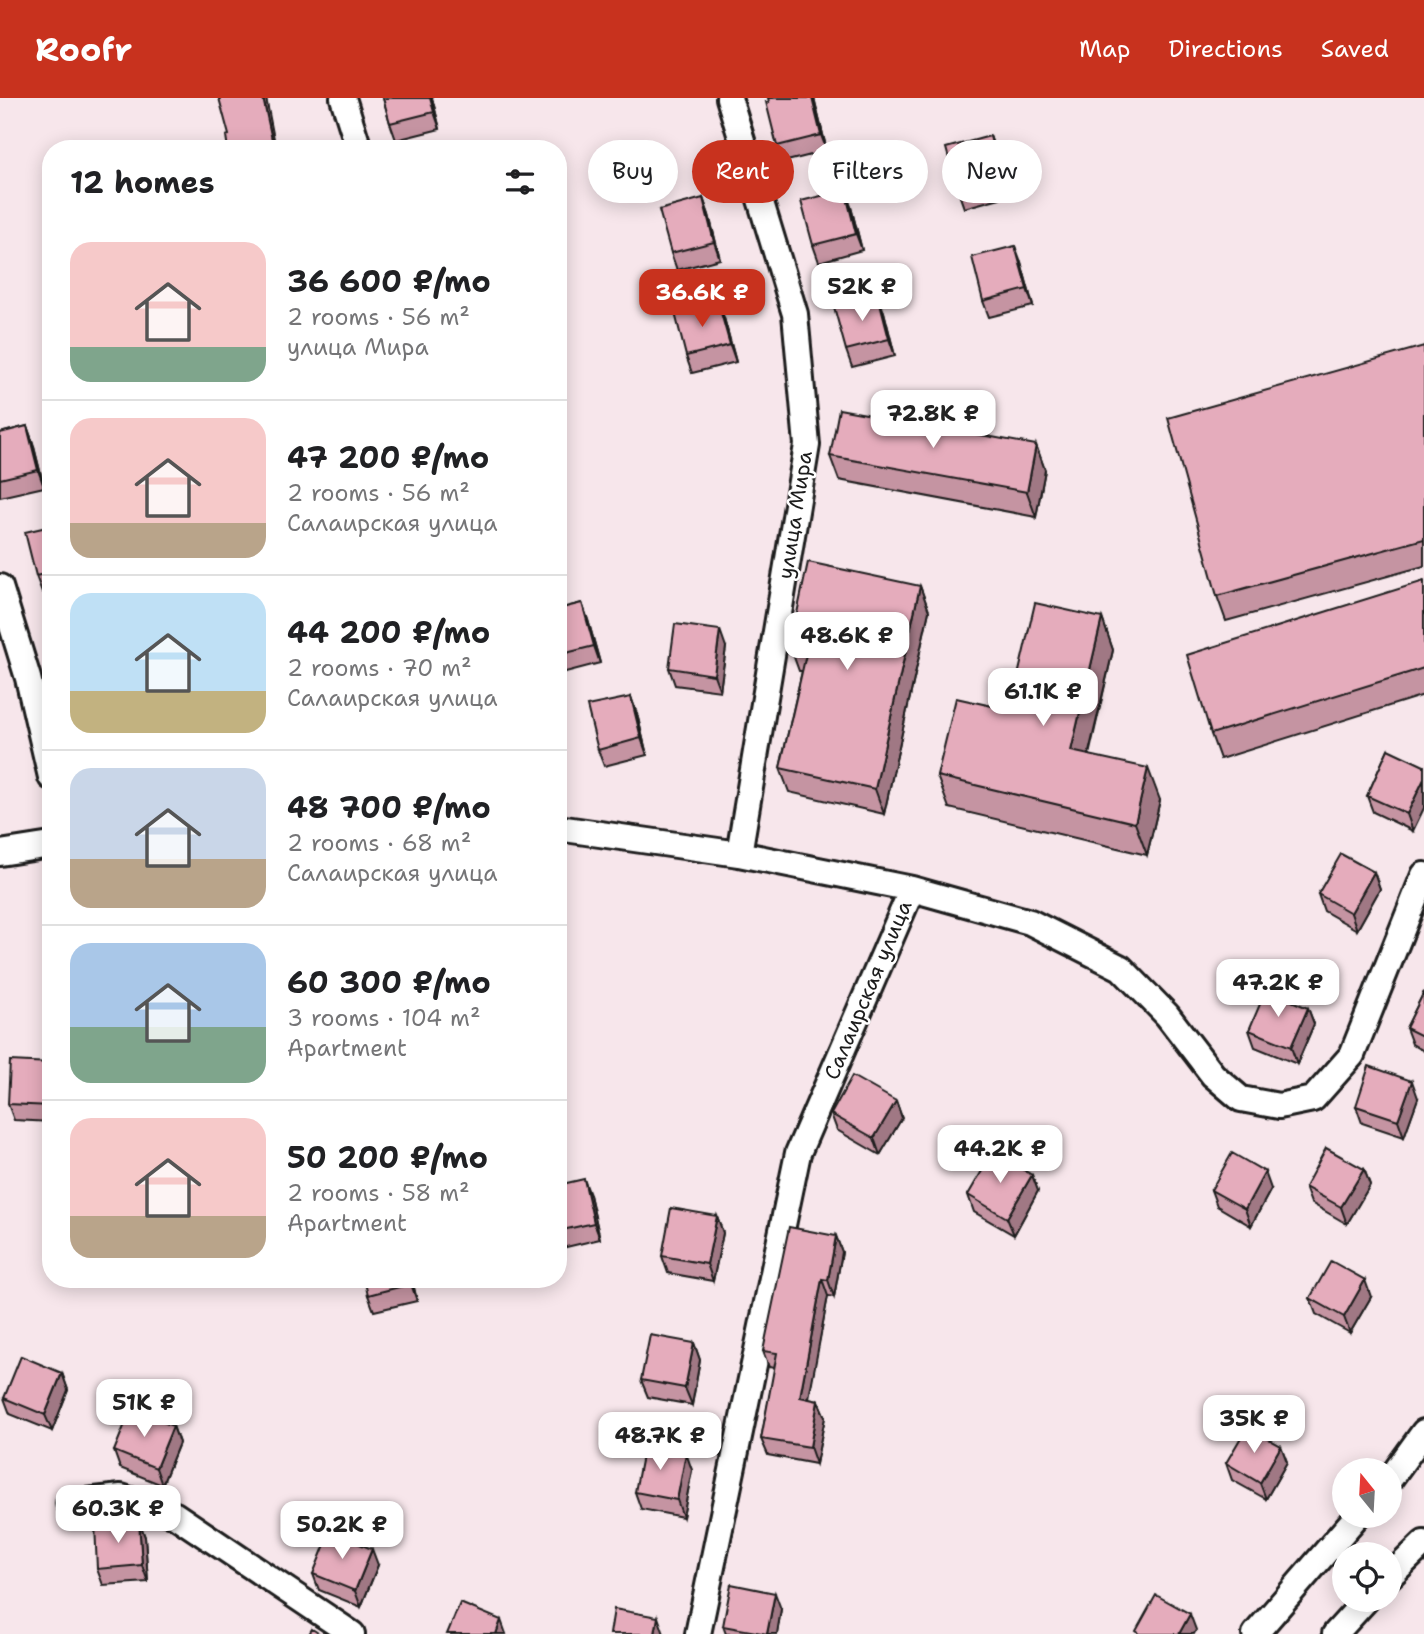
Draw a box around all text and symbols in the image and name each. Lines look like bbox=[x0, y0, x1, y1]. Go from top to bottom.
text: Roofr bbox=[35, 27, 132, 72]
text: Map bbox=[1079, 33, 1130, 65]
text: Directions bbox=[1168, 33, 1283, 65]
text: Saved bbox=[1321, 33, 1389, 65]
chip: Buy bbox=[588, 140, 678, 203]
chip: Rent bbox=[692, 140, 794, 203]
chip: Filters bbox=[808, 140, 928, 203]
chip: New bbox=[942, 140, 1042, 203]
text: 12 homes bbox=[70, 162, 214, 203]
icon: filters bbox=[501, 163, 539, 201]
text: 36 600 ₽/mo bbox=[287, 261, 491, 302]
pin: 52K ₽ bbox=[813, 264, 911, 323]
icon: home bbox=[126, 270, 210, 354]
pin: 36.6K ₽ bbox=[637, 270, 767, 329]
text: 52K ₽ bbox=[827, 271, 897, 301]
text: 36.6K ₽ bbox=[655, 277, 749, 307]
text: 2 rooms · 56 m² bbox=[287, 302, 470, 332]
text: улица Мира bbox=[287, 332, 429, 362]
pin: 72.8K ₽ bbox=[868, 390, 998, 450]
text: 72.8K ₽ bbox=[887, 398, 979, 428]
text: 47 200 ₽/mo bbox=[287, 437, 489, 478]
icon: home bbox=[126, 446, 210, 530]
street label: улица Мира bbox=[771, 449, 819, 581]
text: 2 rooms · 56 m² bbox=[287, 478, 470, 508]
text: Салаирская улица bbox=[287, 508, 498, 538]
text: 44 200 ₽/mo bbox=[287, 612, 490, 653]
pin: 48.6K ₽ bbox=[782, 612, 912, 672]
text: 48.6K ₽ bbox=[800, 620, 894, 650]
icon: home bbox=[126, 621, 210, 705]
text: 2 rooms · 70 m² bbox=[287, 653, 472, 683]
pin: 61.1K ₽ bbox=[978, 668, 1108, 728]
text: 61.1K ₽ bbox=[1004, 676, 1082, 706]
text: Салаирская улица bbox=[287, 683, 498, 713]
text: 48 700 ₽/mo bbox=[287, 787, 491, 828]
icon: home bbox=[126, 796, 210, 880]
text: 2 rooms · 68 m² bbox=[287, 828, 471, 858]
text: Салаирская улица bbox=[287, 858, 498, 888]
street label: Салаирская улица bbox=[818, 896, 918, 1084]
pin: 47.2K ₽ bbox=[1213, 960, 1343, 1019]
text: 60 300 ₽/mo bbox=[287, 962, 491, 1003]
text: 47.2K ₽ bbox=[1232, 967, 1324, 997]
icon: home bbox=[126, 971, 210, 1055]
text: 3 rooms · 104 m² bbox=[287, 1003, 480, 1033]
text: Apartment bbox=[287, 1033, 407, 1063]
pin: 44.2K ₽ bbox=[935, 1126, 1065, 1185]
text: 44.2K ₽ bbox=[953, 1133, 1047, 1163]
text: 50 200 ₽/mo bbox=[287, 1137, 488, 1178]
icon: home bbox=[126, 1146, 210, 1230]
text: 2 rooms · 58 m² bbox=[287, 1178, 470, 1208]
text: Apartment bbox=[287, 1208, 407, 1238]
pin: 51K ₽ bbox=[95, 1380, 193, 1439]
text: 51K ₽ bbox=[112, 1387, 176, 1417]
pin: 35K ₽ bbox=[1205, 1396, 1303, 1455]
text: 35K ₽ bbox=[1219, 1403, 1289, 1433]
pin: 48.7K ₽ bbox=[595, 1412, 725, 1472]
text: 48.7K ₽ bbox=[614, 1420, 706, 1450]
north arrow bbox=[1332, 1458, 1402, 1528]
map controls bbox=[1332, 1458, 1402, 1612]
pin: 60.3K ₽ bbox=[53, 1486, 183, 1545]
text: 60.3K ₽ bbox=[72, 1493, 164, 1523]
pin: 50.2K ₽ bbox=[277, 1502, 407, 1561]
text: 50.2K ₽ bbox=[296, 1509, 388, 1539]
button: locate bbox=[1332, 1542, 1402, 1612]

